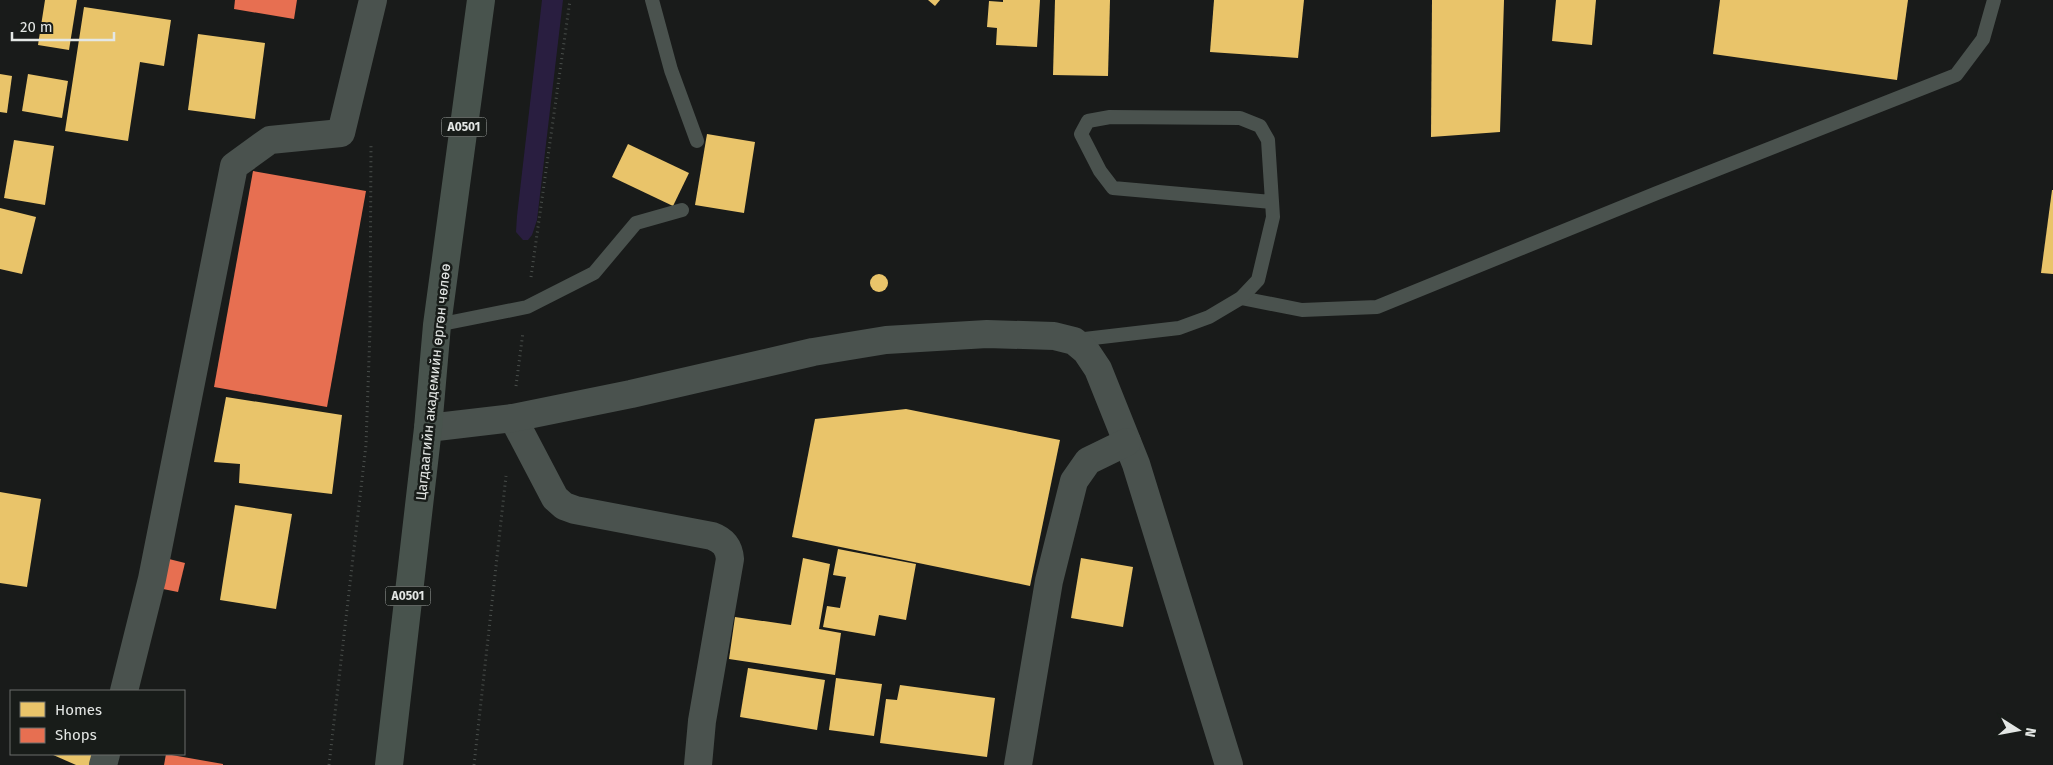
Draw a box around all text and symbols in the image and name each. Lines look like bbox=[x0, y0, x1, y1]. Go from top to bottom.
scale bar bbox=[12, 10, 115, 42]
text: 20 m bbox=[20, 18, 53, 36]
road number: A0501 bbox=[442, 118, 486, 136]
street label: Цагдаагийн академийн өргөн чөлөө bbox=[413, 263, 454, 502]
road number: A0501 bbox=[386, 586, 430, 606]
legend bbox=[10, 690, 185, 755]
text: Homes bbox=[55, 701, 102, 719]
north arrow bbox=[1993, 705, 2043, 755]
text: Shops bbox=[55, 726, 97, 744]
text: N bbox=[2021, 726, 2040, 739]

